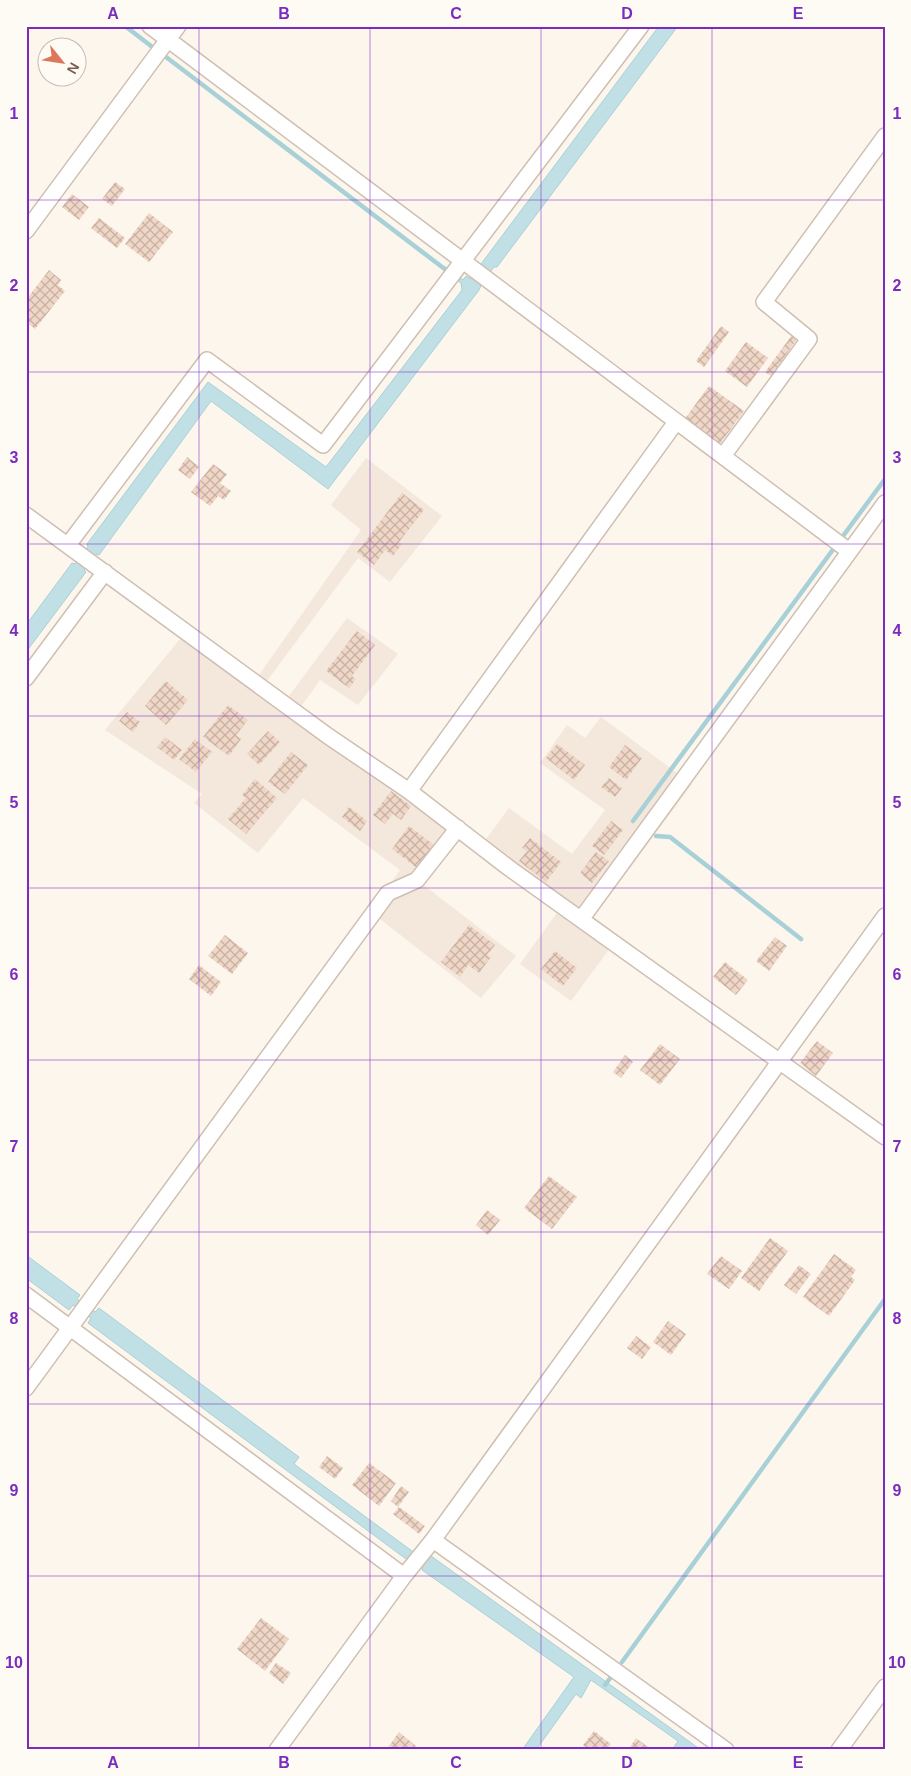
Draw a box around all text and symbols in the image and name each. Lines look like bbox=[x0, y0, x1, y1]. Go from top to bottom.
text: A bbox=[107, 5, 119, 22]
text: B bbox=[278, 5, 290, 22]
text: C bbox=[450, 5, 462, 22]
text: D bbox=[621, 5, 633, 22]
text: E bbox=[793, 5, 804, 22]
north arrow bbox=[38, 38, 88, 88]
text: N bbox=[64, 60, 83, 77]
text: 1 bbox=[10, 105, 19, 122]
text: 1 bbox=[893, 105, 902, 122]
text: 2 bbox=[10, 277, 19, 294]
text: 2 bbox=[893, 277, 902, 294]
text: 3 bbox=[10, 449, 19, 466]
text: 3 bbox=[893, 449, 902, 466]
text: 4 bbox=[10, 622, 19, 639]
text: 4 bbox=[893, 622, 902, 639]
text: 5 bbox=[10, 794, 19, 811]
text: 5 bbox=[893, 794, 902, 811]
text: 6 bbox=[10, 966, 19, 983]
text: 6 bbox=[893, 966, 902, 983]
text: 7 bbox=[10, 1138, 19, 1155]
text: 7 bbox=[893, 1138, 902, 1155]
text: 8 bbox=[10, 1310, 19, 1327]
text: 8 bbox=[893, 1310, 902, 1327]
text: 9 bbox=[10, 1482, 19, 1499]
text: 9 bbox=[893, 1482, 902, 1499]
text: 10 bbox=[5, 1654, 23, 1671]
text: 10 bbox=[888, 1654, 906, 1671]
text: A bbox=[107, 1754, 119, 1771]
text: B bbox=[278, 1754, 290, 1771]
text: C bbox=[450, 1754, 462, 1771]
text: D bbox=[621, 1754, 633, 1771]
text: E bbox=[793, 1754, 804, 1771]

